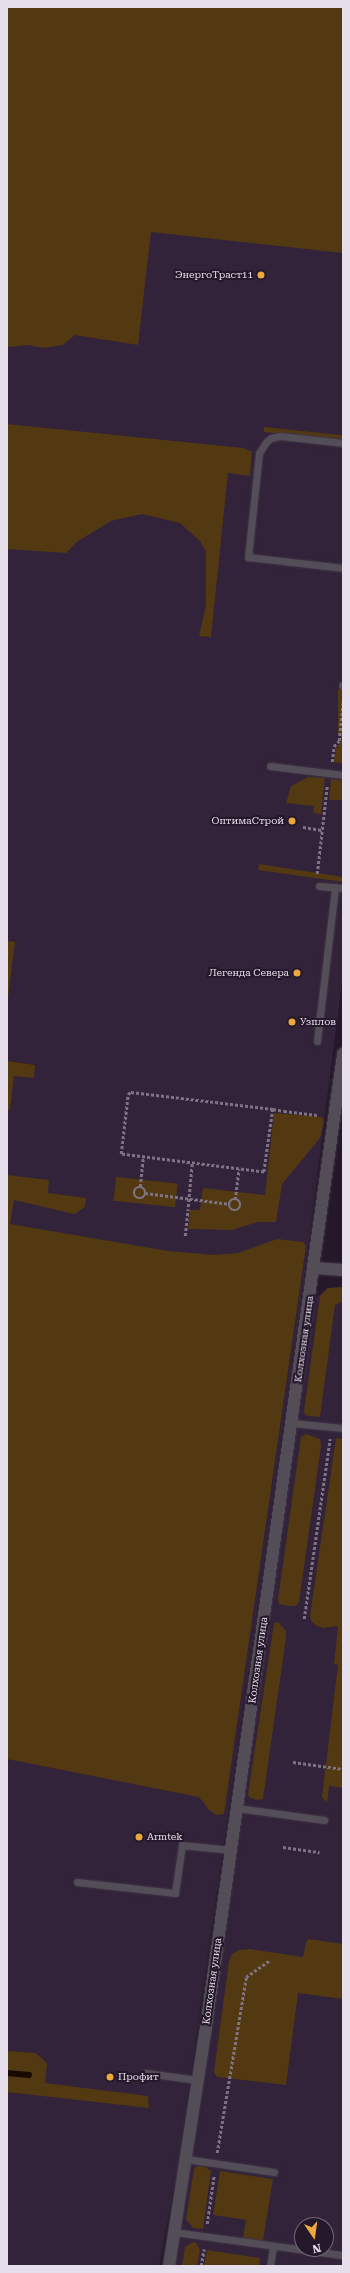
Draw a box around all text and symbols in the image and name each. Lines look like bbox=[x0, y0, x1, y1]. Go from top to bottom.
place label: ЭнергоТраст11 bbox=[175, 269, 253, 281]
marker: ЭнергоТраст11 bbox=[256, 270, 266, 280]
place label: ОптимаСтрой bbox=[212, 815, 284, 827]
marker: ОптимаСтрой bbox=[287, 816, 297, 826]
place label: Легенда Севера bbox=[209, 967, 289, 979]
marker: Легенда Севера bbox=[292, 968, 302, 978]
place label: Узплов bbox=[300, 1016, 336, 1028]
marker: Узплов bbox=[287, 1017, 297, 1027]
street label: Колхозная улица bbox=[292, 1295, 316, 1383]
street label: Колхозная улица bbox=[246, 1616, 270, 1704]
place label: Armtek bbox=[147, 1831, 183, 1843]
marker: Armtek bbox=[134, 1832, 144, 1842]
street label: Колхозная улица bbox=[200, 1937, 224, 2025]
place label: Профит bbox=[118, 2071, 159, 2083]
marker: Профит bbox=[105, 2072, 115, 2082]
north arrow bbox=[294, 2217, 334, 2257]
text: N bbox=[311, 2241, 322, 2255]

